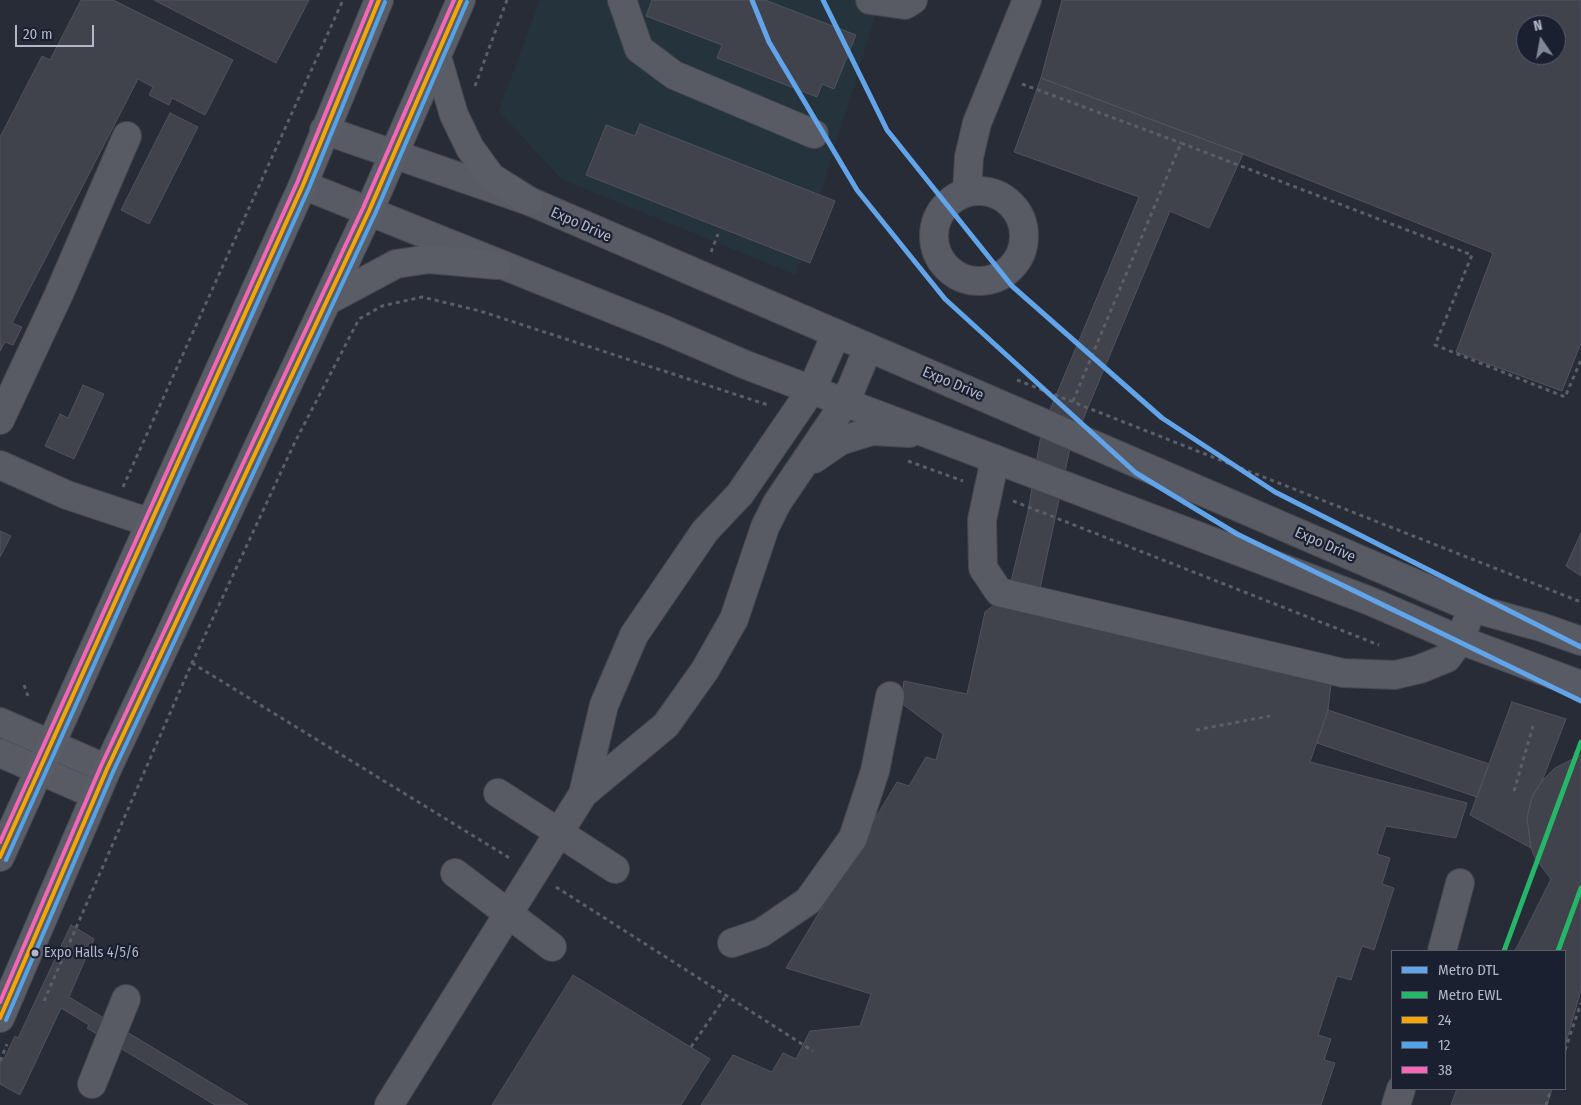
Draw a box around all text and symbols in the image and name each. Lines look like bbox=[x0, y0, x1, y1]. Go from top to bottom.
scale bar bbox=[18, 15, 96, 47]
north arrow bbox=[1516, 15, 1566, 65]
text: N bbox=[1532, 17, 1544, 35]
text: 20 m bbox=[23, 25, 53, 43]
street label: Expo Drive bbox=[548, 204, 614, 246]
street label: Expo Drive bbox=[920, 363, 986, 405]
street label: Expo Drive bbox=[1292, 524, 1358, 566]
place label: Expo Halls 4/5/6 bbox=[44, 945, 139, 961]
marker: Expo Halls 4/5/6 bbox=[30, 948, 40, 958]
legend bbox=[1391, 950, 1566, 1090]
text: Metro DTL bbox=[1438, 961, 1499, 979]
text: Metro EWL bbox=[1438, 986, 1502, 1004]
text: 24 bbox=[1438, 1011, 1452, 1029]
text: 12 bbox=[1438, 1036, 1450, 1054]
text: 38 bbox=[1438, 1061, 1452, 1079]

